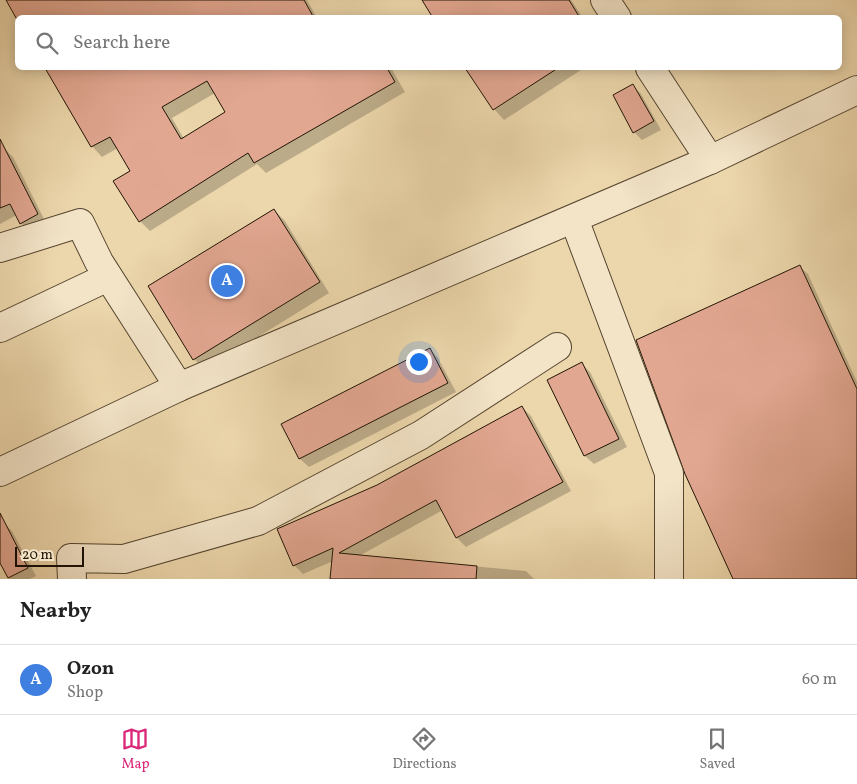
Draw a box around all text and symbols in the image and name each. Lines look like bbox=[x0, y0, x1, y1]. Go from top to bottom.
search box bbox=[15, 15, 842, 70]
icon: search bbox=[33, 29, 61, 57]
text: Search here bbox=[73, 30, 170, 56]
pin: A bbox=[211, 262, 243, 300]
your location bbox=[406, 349, 432, 375]
scale bar bbox=[15, 544, 84, 567]
text: 20 m bbox=[22, 546, 53, 565]
text: Nearby bbox=[20, 597, 91, 626]
text: Ozon bbox=[67, 656, 114, 682]
text: A bbox=[30, 669, 42, 691]
text: 60 m bbox=[802, 669, 837, 691]
text: Shop bbox=[67, 682, 103, 704]
tab: Map bbox=[121, 725, 149, 774]
tab: Directions bbox=[392, 725, 457, 774]
tab: Saved bbox=[699, 725, 736, 774]

